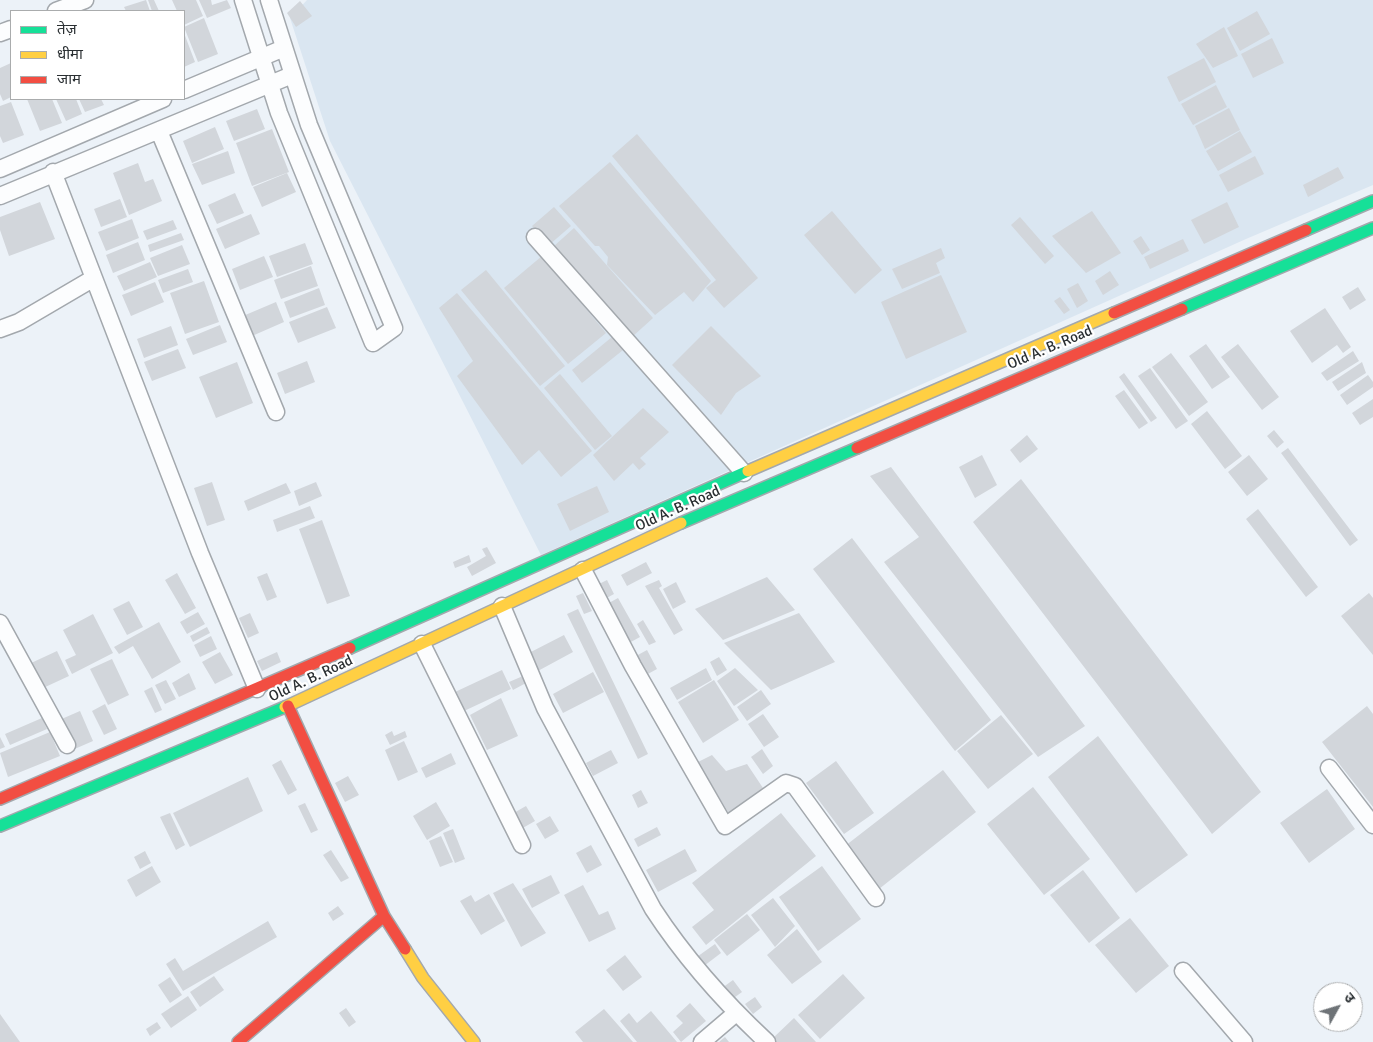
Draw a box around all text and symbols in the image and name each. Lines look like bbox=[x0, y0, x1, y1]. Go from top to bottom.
legend bbox=[10, 10, 185, 100]
text: तेज़ bbox=[57, 20, 77, 38]
text: धीमा bbox=[57, 45, 83, 63]
text: जाम bbox=[57, 70, 81, 88]
street label: Old A. B. Road bbox=[1005, 322, 1095, 374]
street label: Old A. B. Road bbox=[633, 482, 723, 536]
street label: Old A. B. Road bbox=[266, 652, 356, 706]
north arrow bbox=[1313, 982, 1363, 1032]
text: उ bbox=[1340, 989, 1358, 1006]

